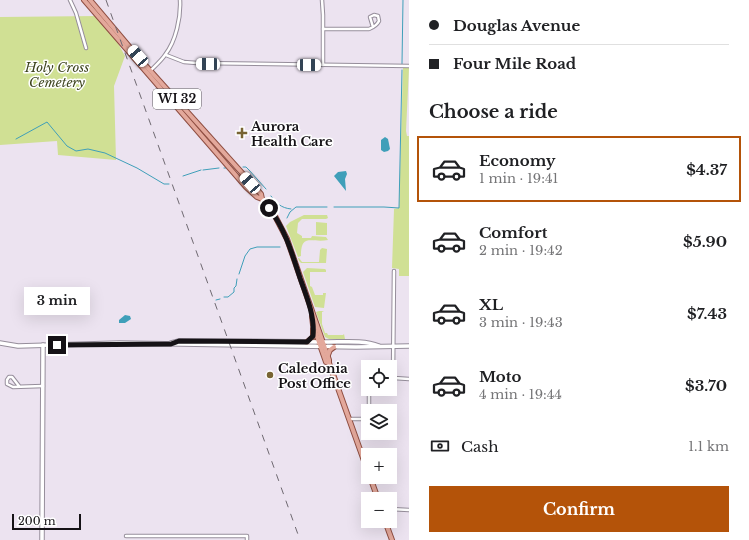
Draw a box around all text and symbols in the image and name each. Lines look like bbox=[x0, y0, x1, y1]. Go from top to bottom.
text: Douglas Avenue bbox=[453, 16, 580, 35]
car bbox=[126, 43, 150, 69]
text: Four Mile Road bbox=[453, 54, 576, 73]
car bbox=[196, 58, 220, 70]
park label: Holy Cross Cemetery bbox=[24, 59, 89, 91]
car bbox=[297, 59, 321, 71]
road number: WI 32 bbox=[153, 89, 201, 109]
text: Choose a ride bbox=[429, 101, 558, 123]
place label: Aurora Health Care bbox=[250, 118, 333, 150]
marker: Aurora Health Care bbox=[236, 127, 248, 139]
icon: car bbox=[431, 151, 467, 187]
text: Economy bbox=[479, 151, 556, 170]
text: $4.37 bbox=[686, 160, 727, 179]
car bbox=[238, 170, 262, 196]
text: 1 min · 19:41 bbox=[479, 170, 558, 187]
route start bbox=[260, 199, 278, 217]
icon: car bbox=[431, 223, 467, 259]
text: Comfort bbox=[479, 223, 547, 242]
text: $5.90 bbox=[683, 232, 727, 251]
text: 2 min · 19:42 bbox=[479, 242, 563, 259]
callout: 3 min bbox=[24, 287, 90, 315]
text: 3 min bbox=[37, 292, 77, 309]
icon: car bbox=[431, 295, 467, 331]
text: XL bbox=[479, 295, 503, 314]
text: $7.43 bbox=[687, 304, 727, 323]
text: 3 min · 19:43 bbox=[479, 314, 563, 331]
route end bbox=[48, 336, 66, 354]
place label: Caledonia Post Office bbox=[278, 360, 351, 392]
map controls bbox=[361, 360, 397, 528]
button: locate bbox=[361, 360, 397, 396]
icon: car bbox=[431, 367, 467, 403]
text: Moto bbox=[479, 367, 521, 386]
marker: Caledonia Post Office bbox=[265, 370, 275, 380]
text: $3.70 bbox=[685, 376, 727, 395]
text: 4 min · 19:44 bbox=[479, 386, 562, 403]
button: layers bbox=[361, 404, 397, 440]
icon: cash bbox=[429, 435, 451, 457]
text: Cash bbox=[461, 437, 498, 456]
text: 1.1 km bbox=[688, 438, 729, 455]
button: + bbox=[361, 448, 397, 484]
button: Confirm bbox=[429, 486, 729, 532]
button: − bbox=[361, 492, 397, 528]
scale bar bbox=[12, 512, 81, 531]
text: 200 m bbox=[18, 514, 55, 528]

